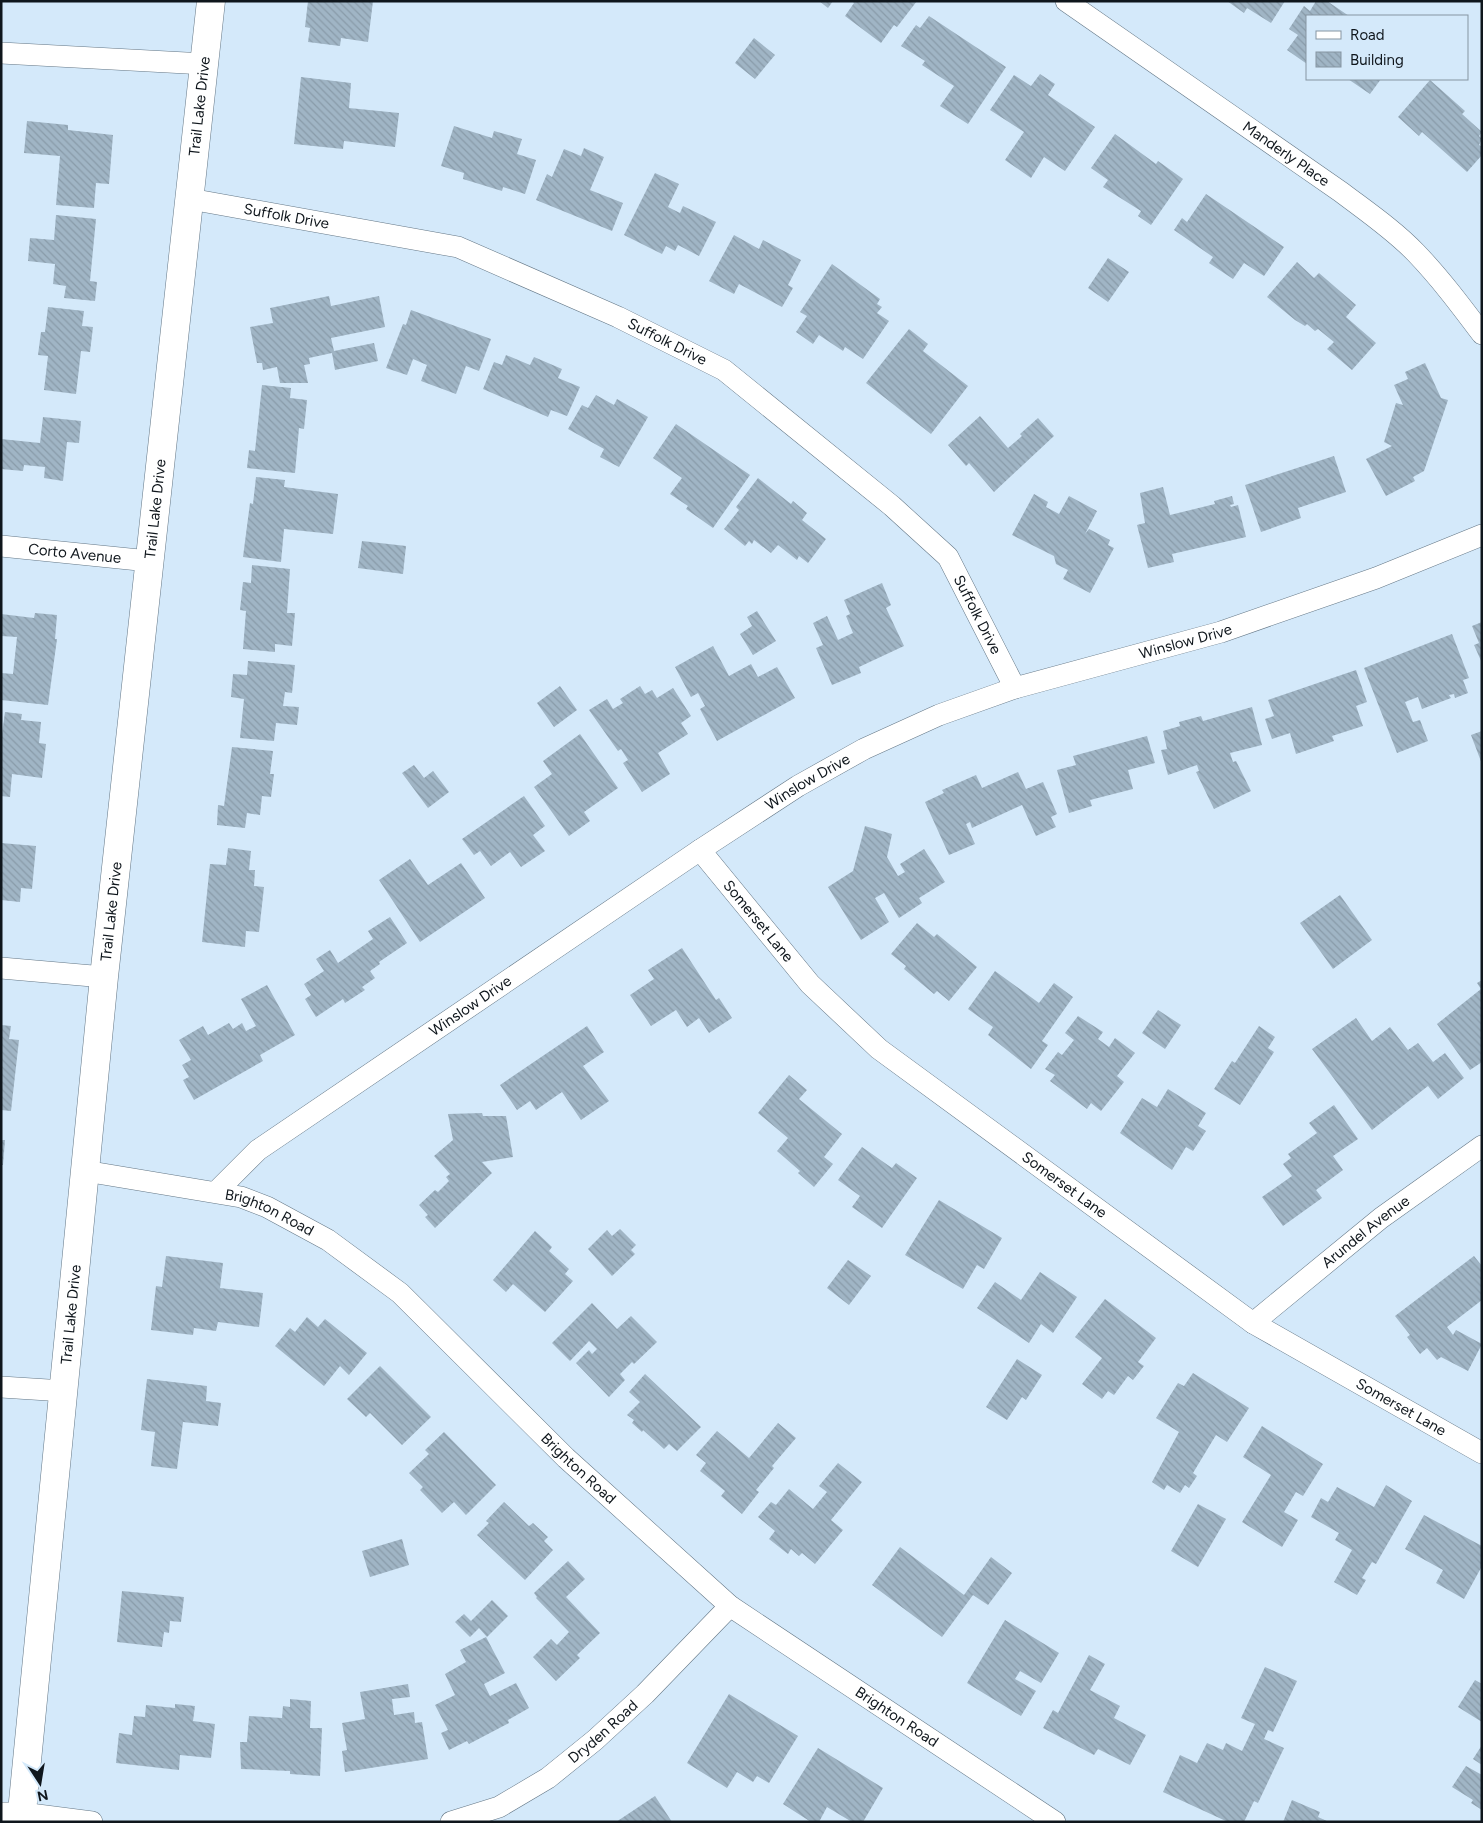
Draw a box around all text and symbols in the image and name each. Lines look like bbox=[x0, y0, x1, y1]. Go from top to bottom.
legend bbox=[1306, 15, 1468, 80]
text: Road bbox=[1350, 26, 1385, 44]
text: Building bbox=[1350, 51, 1404, 69]
street label: Trail Lake Drive bbox=[185, 56, 214, 157]
street label: Manderly Place bbox=[1239, 117, 1333, 190]
street label: Suffolk Drive bbox=[242, 200, 331, 233]
street label: Suffolk Drive bbox=[625, 314, 710, 369]
street label: Trail Lake Drive bbox=[141, 458, 170, 560]
street label: Corto Avenue bbox=[27, 540, 122, 567]
street label: Suffolk Drive bbox=[950, 572, 1005, 657]
street label: Winslow Drive bbox=[1137, 620, 1234, 663]
street label: Winslow Drive bbox=[762, 750, 853, 814]
street label: Trail Lake Drive bbox=[97, 861, 126, 962]
street label: Somerset Lane bbox=[719, 877, 797, 966]
street label: Winslow Drive bbox=[426, 972, 515, 1040]
street label: Somerset Lane bbox=[1019, 1148, 1110, 1222]
street label: Brighton Road bbox=[224, 1185, 317, 1240]
street label: Arundel Avenue bbox=[1318, 1192, 1413, 1272]
street label: Trail Lake Drive bbox=[57, 1264, 85, 1365]
street label: Somerset Lane bbox=[1353, 1374, 1449, 1440]
street label: Brighton Road bbox=[537, 1429, 620, 1508]
street label: Brighton Road bbox=[852, 1683, 942, 1751]
street label: Dryden Road bbox=[564, 1696, 641, 1767]
north arrow bbox=[15, 1758, 65, 1808]
text: N bbox=[36, 1786, 50, 1805]

